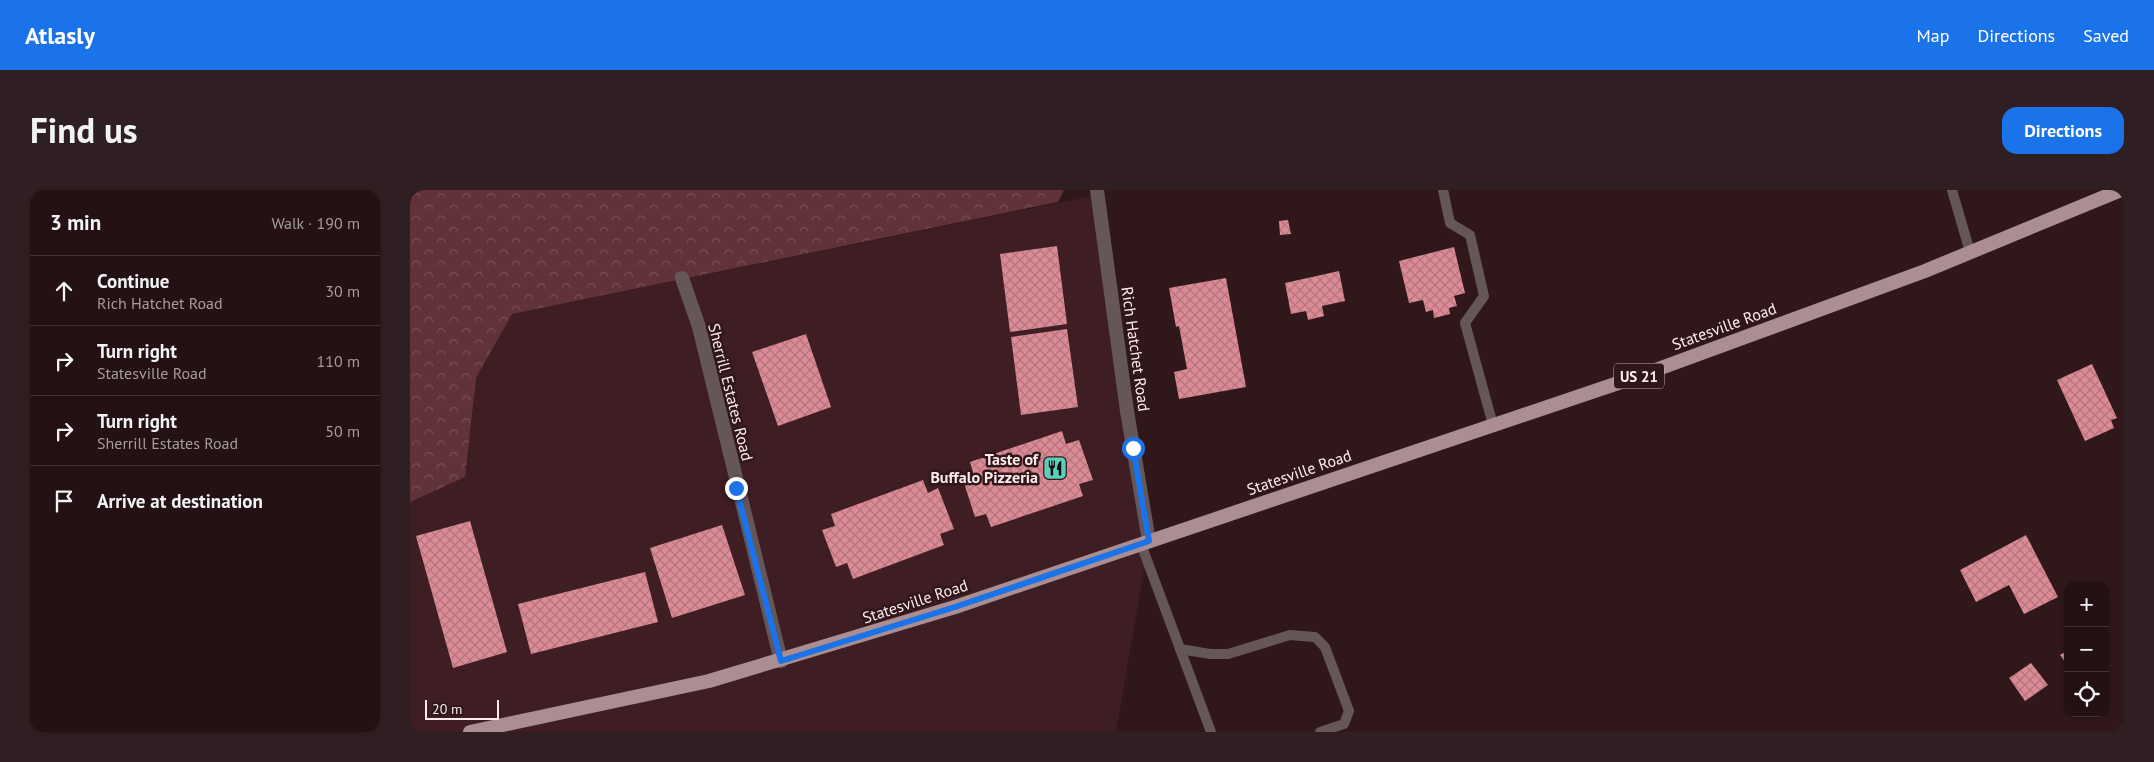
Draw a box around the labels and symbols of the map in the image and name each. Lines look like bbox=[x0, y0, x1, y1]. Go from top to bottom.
street label: Rich Hatchet Road bbox=[1117, 285, 1155, 413]
street label: Statesville Road bbox=[1669, 298, 1779, 354]
street label: Sherrill Estates Road bbox=[704, 321, 758, 463]
road number: US 21 bbox=[1614, 364, 1664, 388]
route start bbox=[1122, 437, 1145, 460]
street label: Statesville Road bbox=[1244, 445, 1354, 499]
place label: Taste of Buffalo Pizzeria bbox=[930, 449, 1039, 487]
restaurant icon: Taste of Buffalo Pizzeria bbox=[1042, 455, 1068, 481]
route end bbox=[725, 477, 748, 500]
street label: Statesville Road bbox=[860, 575, 970, 627]
scale bar bbox=[425, 697, 499, 720]

